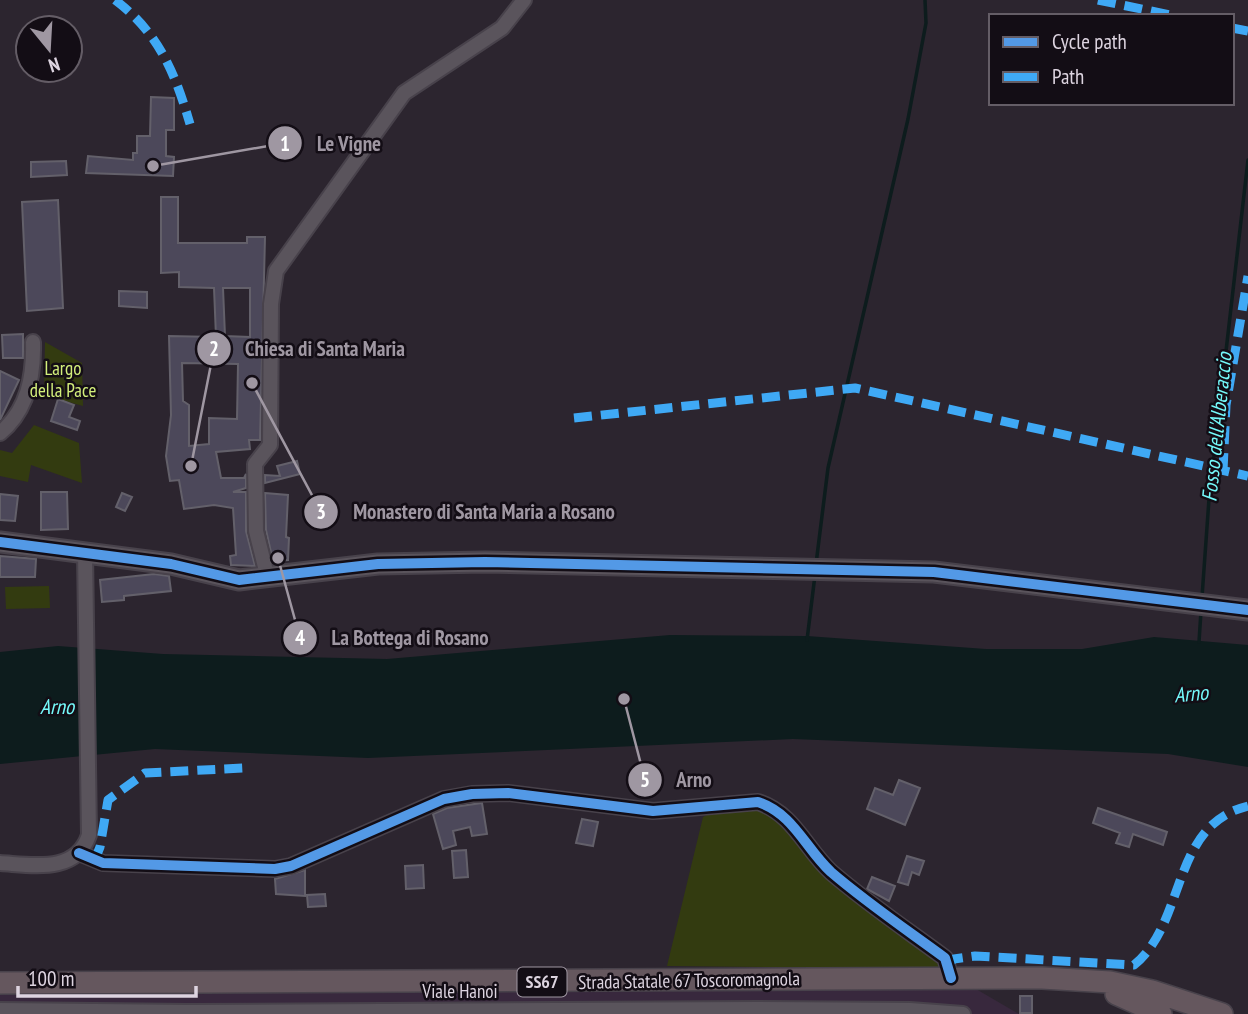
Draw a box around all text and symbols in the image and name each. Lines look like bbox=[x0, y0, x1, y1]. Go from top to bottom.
north arrow bbox=[14, 14, 84, 84]
legend bbox=[989, 14, 1234, 105]
text: Cycle path bbox=[1052, 28, 1127, 55]
text: N bbox=[46, 52, 63, 78]
text: Path bbox=[1052, 63, 1084, 90]
callout: Le Vigne bbox=[268, 122, 395, 164]
text: 1 bbox=[280, 130, 290, 157]
text: Le Vigne bbox=[317, 130, 381, 157]
callout: Chiesa di Santa Maria bbox=[196, 328, 419, 370]
text: 2 bbox=[209, 335, 219, 362]
text: Chiesa di Santa Maria bbox=[245, 335, 405, 362]
water label: Fosso dell'Alberaccio bbox=[1195, 349, 1238, 503]
park label: Largo della Pace bbox=[30, 356, 96, 402]
callout: Monastero di Santa Maria a Rosano bbox=[304, 491, 628, 533]
text: 3 bbox=[316, 498, 326, 525]
text: Monastero di Santa Maria a Rosano bbox=[353, 498, 615, 525]
callout: La Bottega di Rosano bbox=[282, 617, 502, 659]
text: 4 bbox=[295, 624, 305, 651]
text: La Bottega di Rosano bbox=[331, 624, 489, 651]
water label: Arno bbox=[1173, 678, 1211, 708]
water label: Arno bbox=[40, 693, 76, 720]
callout: Arno bbox=[627, 759, 726, 801]
text: 5 bbox=[640, 766, 650, 793]
text: Arno bbox=[675, 766, 712, 793]
scale bar bbox=[18, 954, 196, 998]
text: 100 m bbox=[28, 965, 74, 992]
street label: Strada Statale 67 Toscoromagnola bbox=[578, 966, 800, 994]
road number: SS67 bbox=[518, 967, 566, 996]
street label: Viale Hanoi bbox=[421, 979, 498, 1003]

